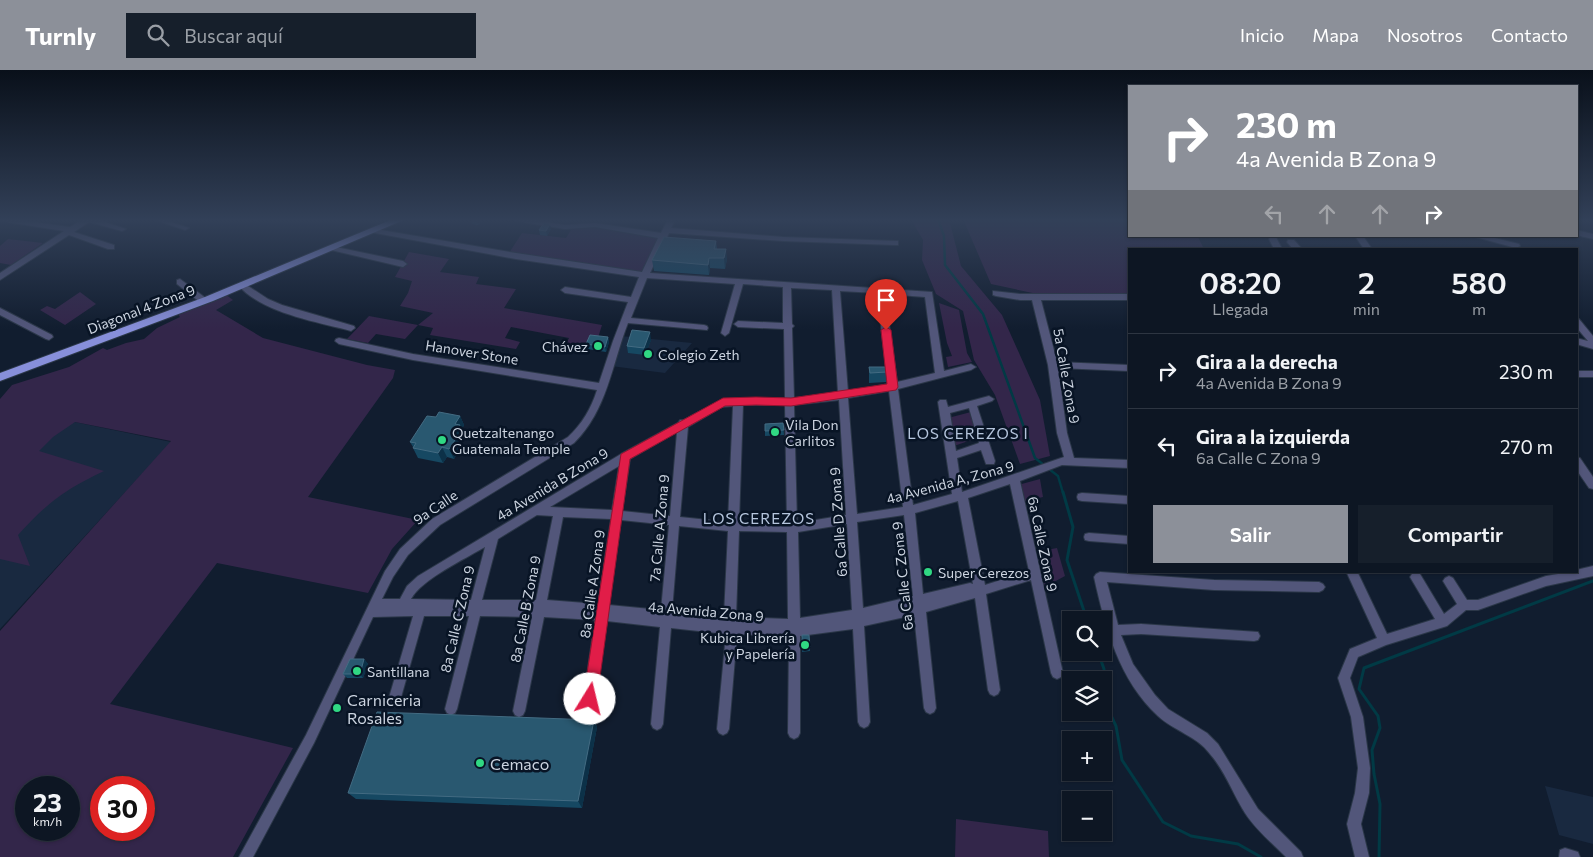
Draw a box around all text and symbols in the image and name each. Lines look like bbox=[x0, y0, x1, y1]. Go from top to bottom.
search box bbox=[126, 13, 476, 58]
text: Turnly bbox=[25, 21, 96, 50]
icon: search bbox=[144, 21, 172, 49]
text: Buscar aquí bbox=[184, 24, 283, 47]
text: Inicio bbox=[1240, 24, 1284, 46]
text: Mapa bbox=[1312, 24, 1359, 46]
text: Nosotros bbox=[1387, 24, 1463, 46]
text: Contacto bbox=[1491, 24, 1568, 46]
text: 230 m bbox=[1236, 102, 1337, 145]
icon: right bbox=[1153, 105, 1218, 170]
text: 4a Avenida B Zona 9 bbox=[1236, 145, 1436, 172]
icon: left bbox=[1260, 200, 1288, 228]
icon: ahead bbox=[1313, 200, 1341, 228]
icon: ahead bbox=[1366, 200, 1394, 228]
icon: right bbox=[1419, 200, 1447, 228]
text: 08:20 bbox=[1199, 263, 1282, 300]
text: 2 bbox=[1358, 263, 1375, 300]
text: 580 bbox=[1451, 263, 1507, 300]
pin bbox=[865, 279, 907, 330]
street label: Diagonal 4 Zona 9 bbox=[85, 281, 197, 337]
icon: arrive bbox=[872, 286, 900, 314]
text: Llegada bbox=[1212, 299, 1268, 318]
text: min bbox=[1353, 299, 1380, 318]
text: m bbox=[1472, 299, 1486, 318]
street label: 5a Calle Zona 9 bbox=[1050, 327, 1084, 425]
street label: Hanover Stone bbox=[424, 336, 520, 368]
place label: Chávez bbox=[542, 338, 588, 355]
marker: Chávez bbox=[592, 340, 604, 352]
place label: Colegio Zeth bbox=[658, 346, 740, 363]
marker: Colegio Zeth bbox=[642, 348, 654, 360]
text: Gira a la derecha bbox=[1196, 350, 1338, 373]
icon: right bbox=[1153, 357, 1181, 385]
text: 230 m bbox=[1499, 360, 1553, 383]
text: 4a Avenida B Zona 9 bbox=[1196, 373, 1342, 392]
place label: Vila Don Carlitos bbox=[785, 416, 838, 449]
place label: Quetzaltenango Guatemala Temple bbox=[452, 424, 570, 457]
district label: LOS CEREZOS I bbox=[907, 424, 1029, 442]
text: Gira a la izquierda bbox=[1196, 425, 1350, 448]
marker: Vila Don Carlitos bbox=[769, 426, 781, 438]
icon: left bbox=[1153, 432, 1181, 460]
marker: Quetzaltenango Guatemala Temple bbox=[436, 434, 448, 446]
text: 270 m bbox=[1500, 435, 1553, 458]
street label: 4a Avenida B Zona 9 bbox=[493, 444, 611, 524]
text: 6a Calle C Zona 9 bbox=[1196, 448, 1321, 467]
street label: 4a Avenida A, Zona 9 bbox=[884, 457, 1016, 507]
street label: 6a Calle D Zona 9 bbox=[826, 467, 850, 577]
street label: 7a Calle A Zona 9 bbox=[646, 474, 672, 582]
street label: 9a Calle bbox=[410, 486, 460, 528]
street label: 6a Calle Zona 9 bbox=[1025, 495, 1061, 593]
button: Salir bbox=[1153, 505, 1348, 563]
button: Compartir bbox=[1358, 505, 1553, 563]
district label: LOS CEREZOS bbox=[703, 509, 815, 527]
street label: 6a Calle C Zona 9 bbox=[888, 521, 916, 631]
street label: 8a Calle A Zona 9 bbox=[576, 529, 608, 639]
street label: 8a Calle B Zona 9 bbox=[506, 554, 544, 664]
street label: 8a Calle C Zona 9 bbox=[436, 564, 478, 674]
place label: Super Cerezos bbox=[938, 564, 1029, 581]
marker: Super Cerezos bbox=[922, 566, 934, 578]
street label: 4a Avenida Zona 9 bbox=[648, 597, 764, 625]
map controls bbox=[1062, 611, 1112, 841]
button: search bbox=[1062, 611, 1112, 661]
place label: Kubica Librería y Papelería bbox=[700, 629, 795, 662]
marker: Kubica Librería y Papelería bbox=[799, 639, 811, 651]
place label: Santillana bbox=[367, 663, 430, 680]
marker: Santillana bbox=[351, 665, 363, 677]
button: layers bbox=[1062, 671, 1112, 721]
position arrow bbox=[563, 672, 615, 724]
place label: Carniceria Rosales bbox=[347, 690, 421, 727]
marker: Carniceria Rosales bbox=[331, 702, 343, 714]
button: + bbox=[1062, 731, 1112, 781]
place label: Cemaco bbox=[490, 754, 549, 773]
marker: Cemaco bbox=[474, 757, 486, 769]
speed limit sign: 30 bbox=[90, 776, 155, 841]
text: 23 bbox=[33, 787, 62, 817]
button: − bbox=[1062, 791, 1112, 841]
text: km/h bbox=[33, 814, 62, 828]

